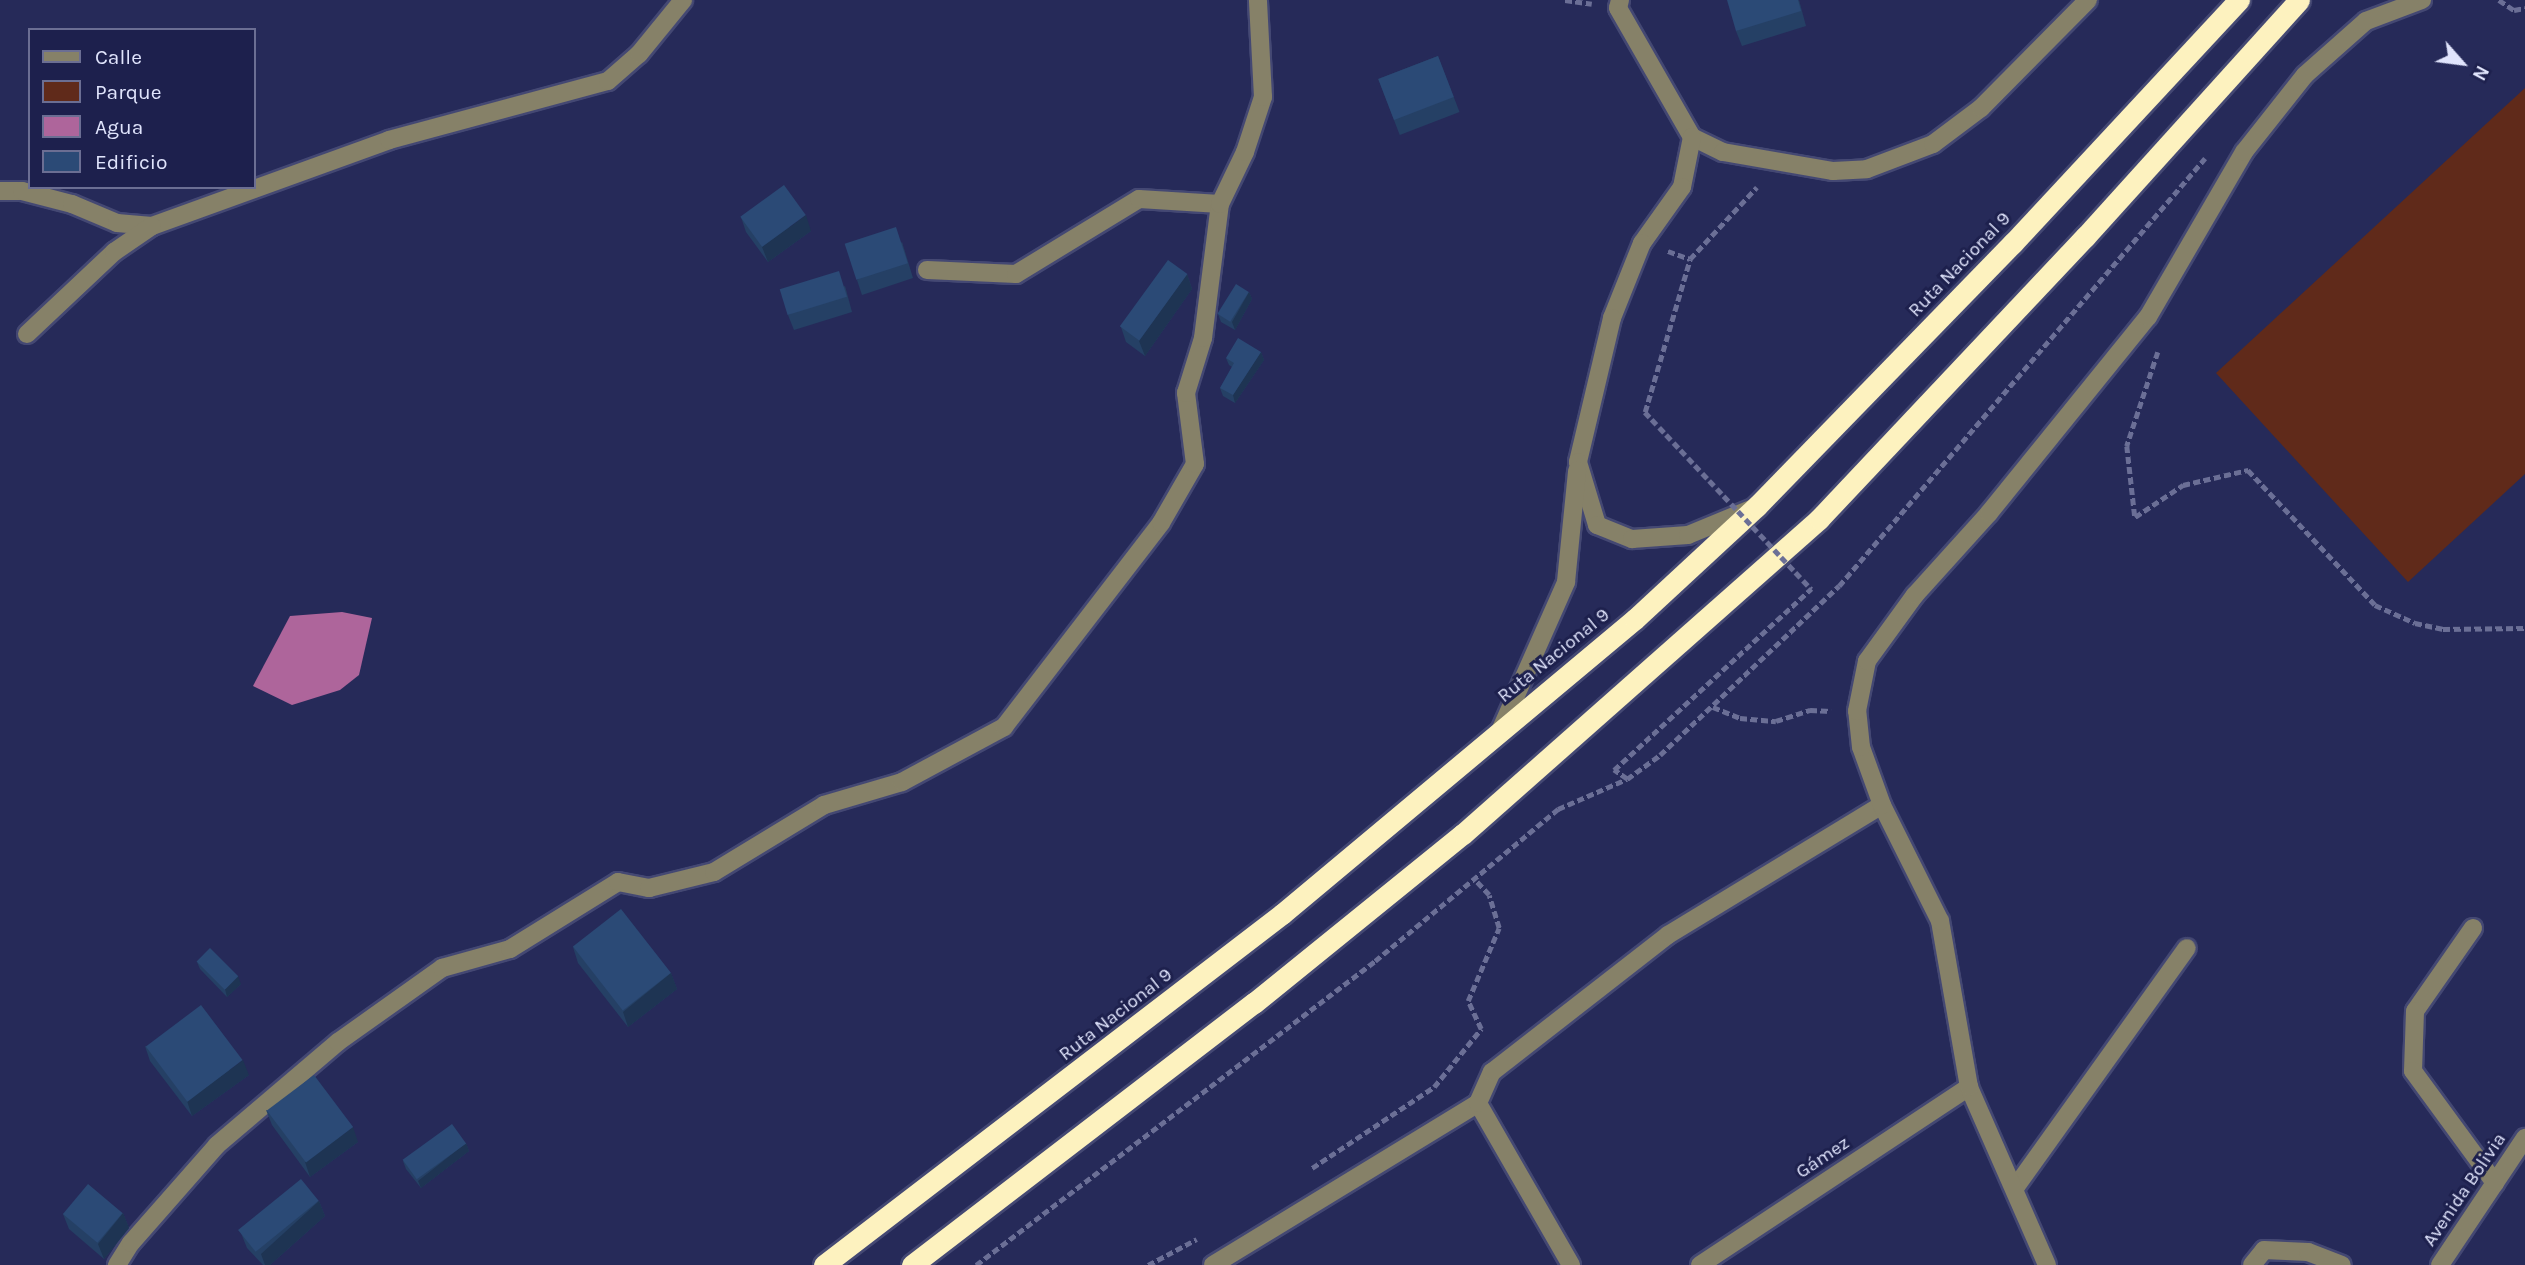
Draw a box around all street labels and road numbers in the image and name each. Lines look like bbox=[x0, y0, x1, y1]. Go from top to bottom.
street label: Ruta Nacional 9 bbox=[1904, 208, 2016, 322]
street label: Ruta Nacional 9 bbox=[1493, 604, 1615, 708]
street label: Ruta Nacional 9 bbox=[1055, 964, 1177, 1066]
street label: Avenida Bolivia bbox=[2419, 1129, 2511, 1251]
street label: Gámez bbox=[1792, 1132, 1854, 1184]

